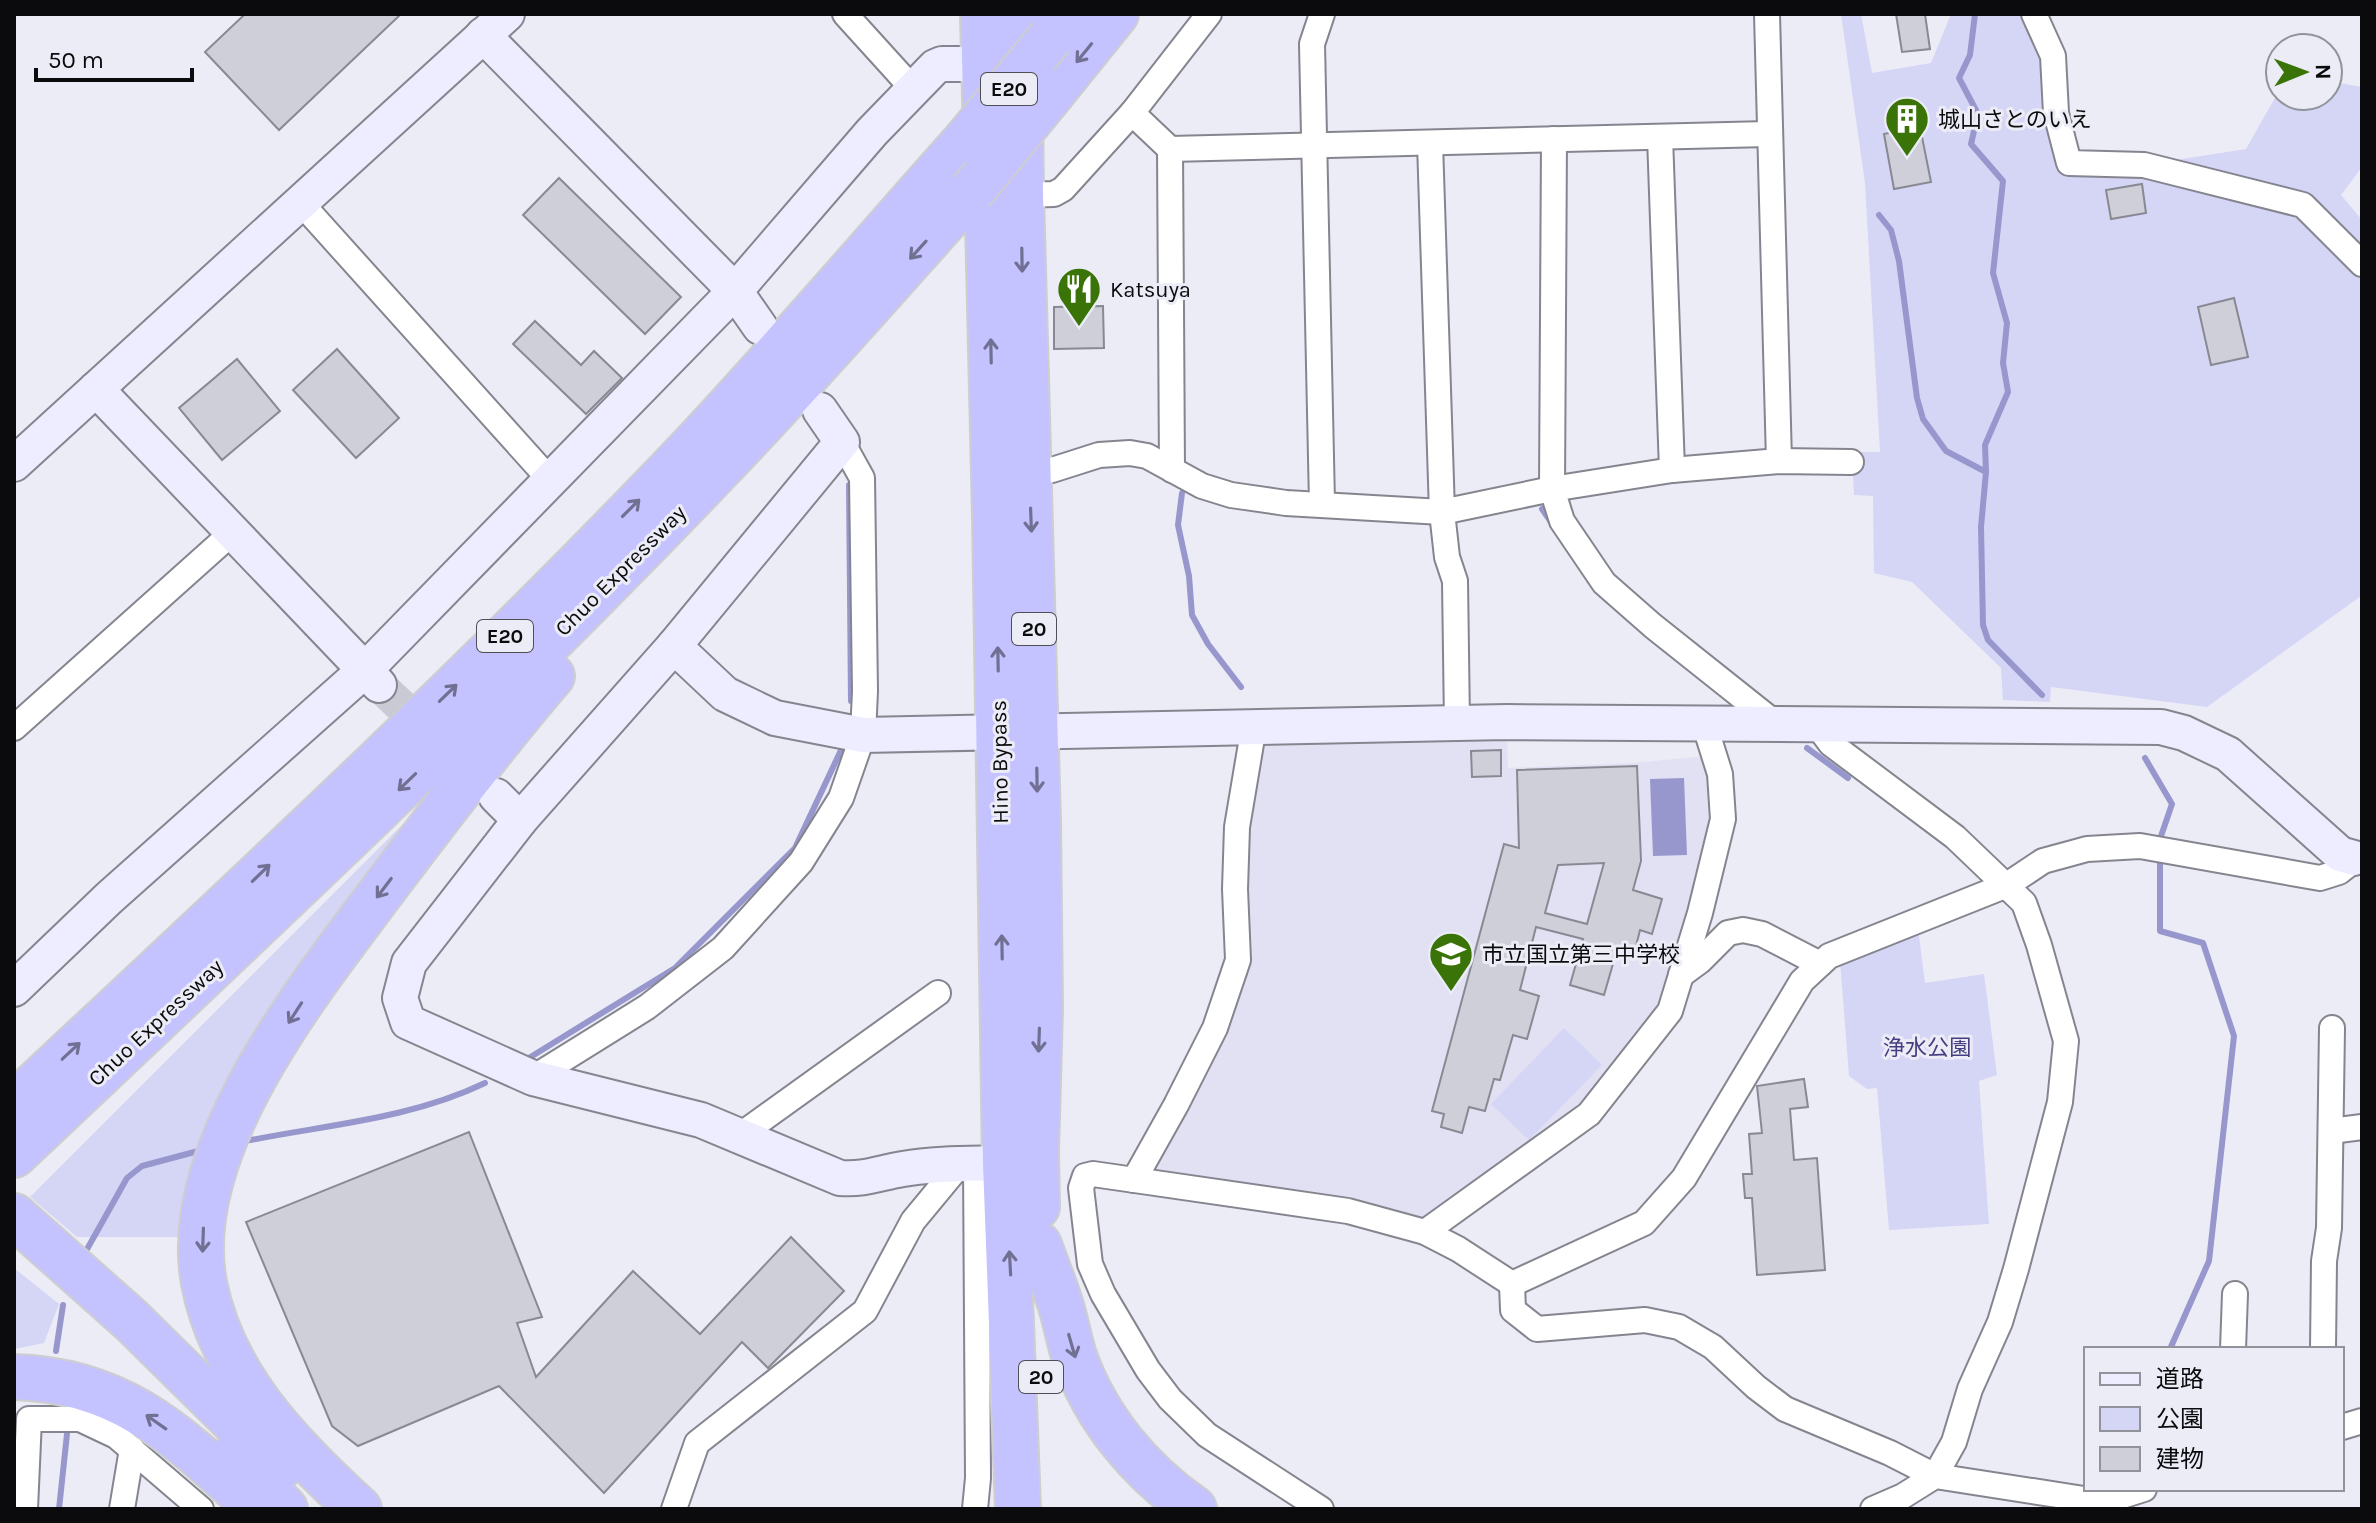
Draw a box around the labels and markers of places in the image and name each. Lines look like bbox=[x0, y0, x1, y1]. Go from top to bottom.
building icon: 城山さとのいえ bbox=[1883, 95, 1931, 158]
place label: 城山さとのいえ bbox=[1938, 107, 2092, 133]
restaurant icon: Katsuya bbox=[1055, 265, 1103, 328]
place label: Katsuya bbox=[1110, 277, 1191, 303]
school or university icon: 市立国立第三中学校 bbox=[1427, 930, 1475, 993]
place label: 市立国立第三中学校 bbox=[1482, 942, 1680, 968]

